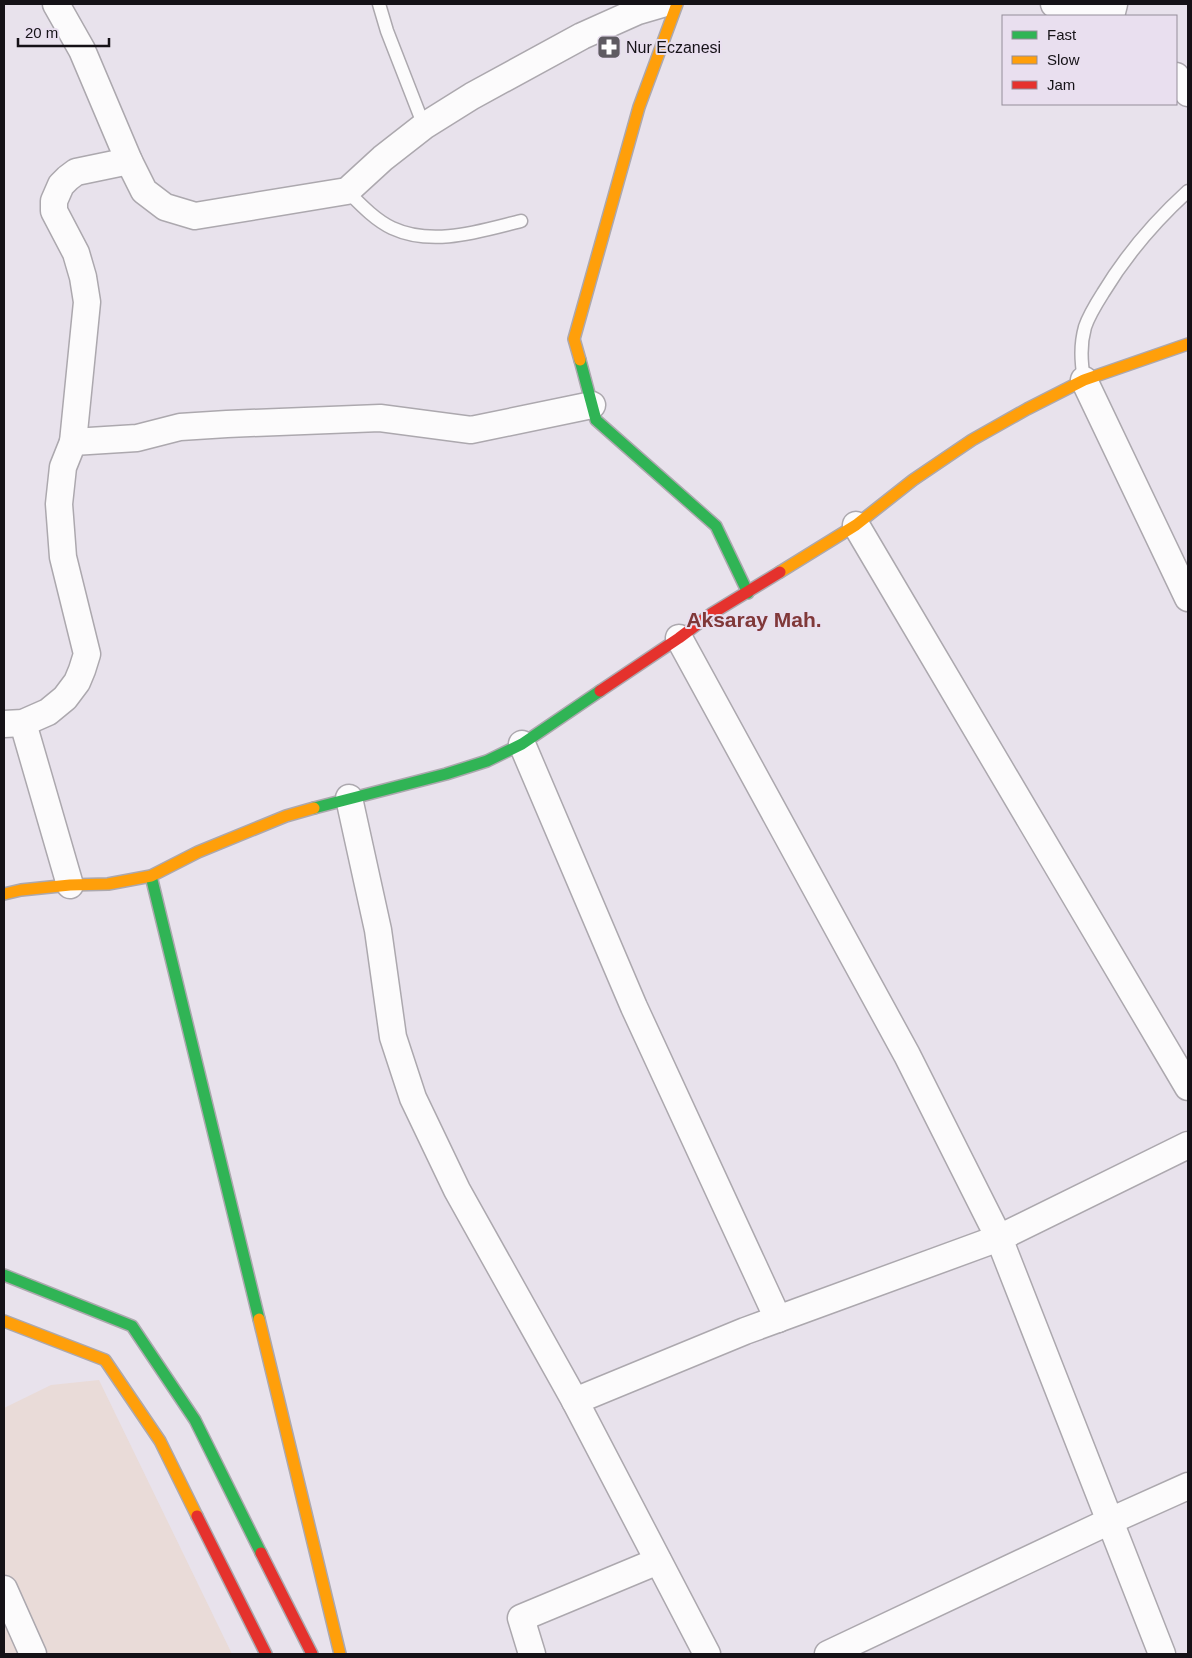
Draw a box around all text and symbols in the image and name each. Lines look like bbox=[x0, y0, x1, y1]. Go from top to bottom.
scale bar bbox=[18, 15, 109, 47]
legend bbox=[1002, 15, 1177, 105]
text: 20 m bbox=[25, 24, 58, 41]
text: Fast bbox=[1047, 26, 1077, 43]
pharmacy icon: Nur Eczanesi bbox=[596, 34, 622, 60]
place label: Nur Eczanesi bbox=[626, 39, 721, 56]
text: Slow bbox=[1047, 51, 1080, 68]
text: Jam bbox=[1047, 76, 1075, 93]
district label: Aksaray Mah. bbox=[686, 608, 822, 631]

